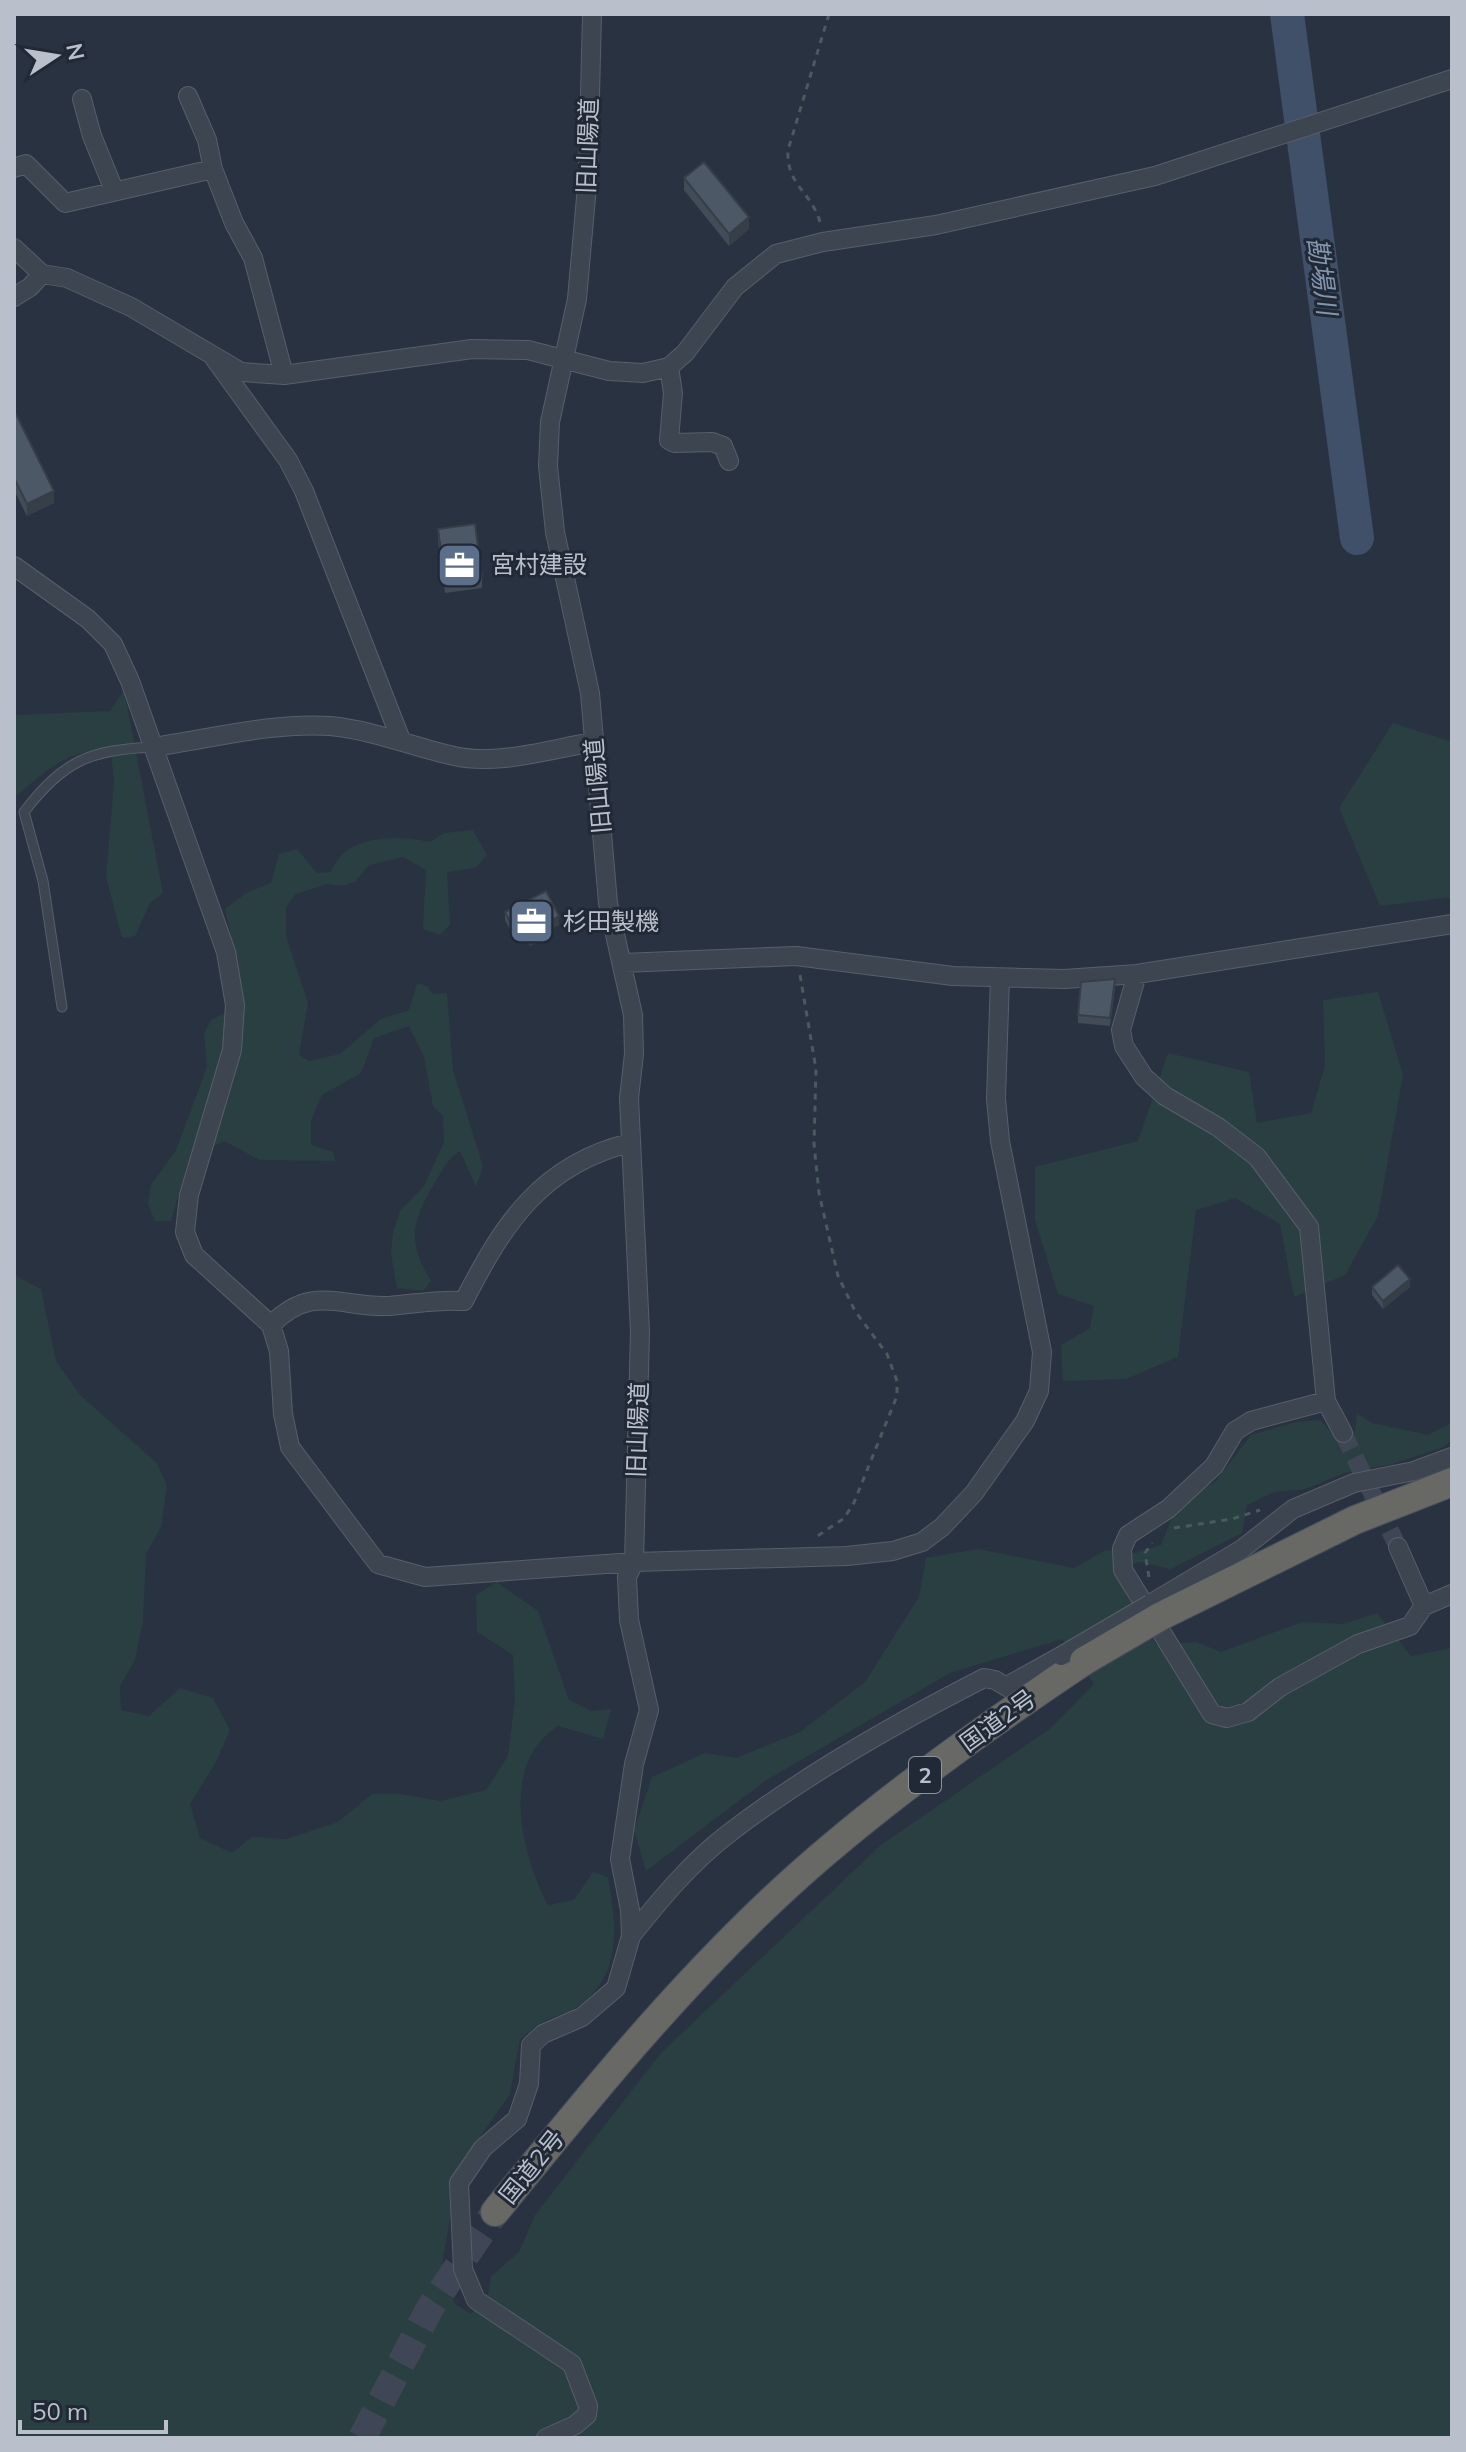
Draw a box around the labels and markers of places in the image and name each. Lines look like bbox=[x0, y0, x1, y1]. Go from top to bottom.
office icon: 宮村建設 bbox=[436, 541, 484, 589]
place label: 宮村建設 bbox=[491, 549, 587, 579]
office icon: 杉田製機 bbox=[508, 898, 556, 946]
place label: 杉田製機 bbox=[563, 906, 659, 936]

